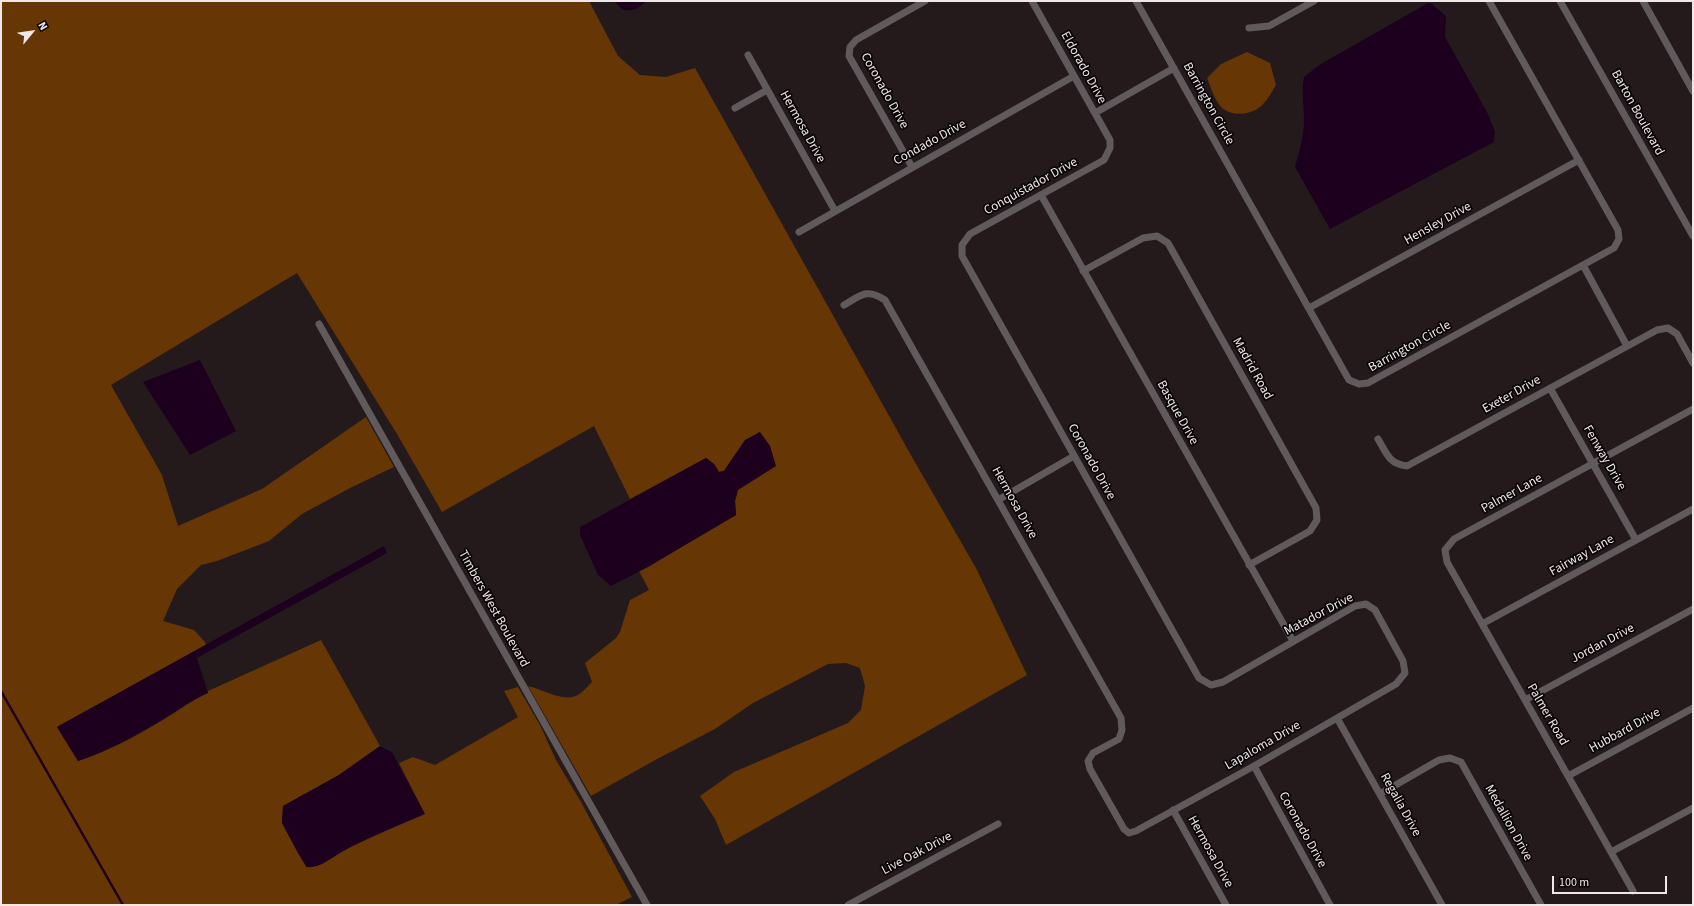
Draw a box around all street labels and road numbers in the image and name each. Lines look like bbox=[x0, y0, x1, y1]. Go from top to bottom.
street label: Eldorado Drive bbox=[1057, 29, 1109, 107]
street label: Coronado Drive bbox=[857, 50, 911, 132]
street label: Barrington Circle bbox=[1179, 60, 1237, 148]
street label: Barton Boulevard bbox=[1607, 68, 1667, 158]
street label: Hermosa Drive bbox=[776, 88, 828, 166]
street label: Condado Drive bbox=[891, 117, 969, 169]
street label: Conquistador Drive bbox=[982, 155, 1080, 219]
street label: Hensley Drive bbox=[1402, 199, 1474, 249]
street label: Barrington Circle bbox=[1366, 318, 1454, 376]
street label: Madrid Road bbox=[1229, 335, 1275, 403]
street label: Exeter Drive bbox=[1480, 373, 1544, 417]
street label: Basque Drive bbox=[1153, 378, 1201, 448]
street label: Coronado Drive bbox=[1064, 421, 1118, 503]
street label: Fenway Drive bbox=[1579, 423, 1629, 493]
street label: Hermosa Drive bbox=[988, 464, 1040, 542]
street label: Palmer Lane bbox=[1479, 471, 1545, 517]
street label: Fairway Lane bbox=[1547, 532, 1617, 580]
street label: Timbers West Boulevard bbox=[454, 548, 532, 670]
street label: Matador Drive bbox=[1282, 590, 1356, 640]
street label: Jordan Drive bbox=[1569, 621, 1637, 667]
street label: Palmer Road bbox=[1523, 681, 1571, 749]
street label: Hubbard Drive bbox=[1587, 705, 1663, 757]
street label: Lapaloma Drive bbox=[1222, 718, 1304, 774]
street label: Regalia Drive bbox=[1376, 770, 1424, 840]
street label: Medallion Drive bbox=[1481, 782, 1535, 864]
street label: Coronado Drive bbox=[1275, 789, 1329, 871]
street label: Hermosa Drive bbox=[1184, 813, 1236, 891]
street label: Live Oak Drive bbox=[879, 829, 955, 879]

